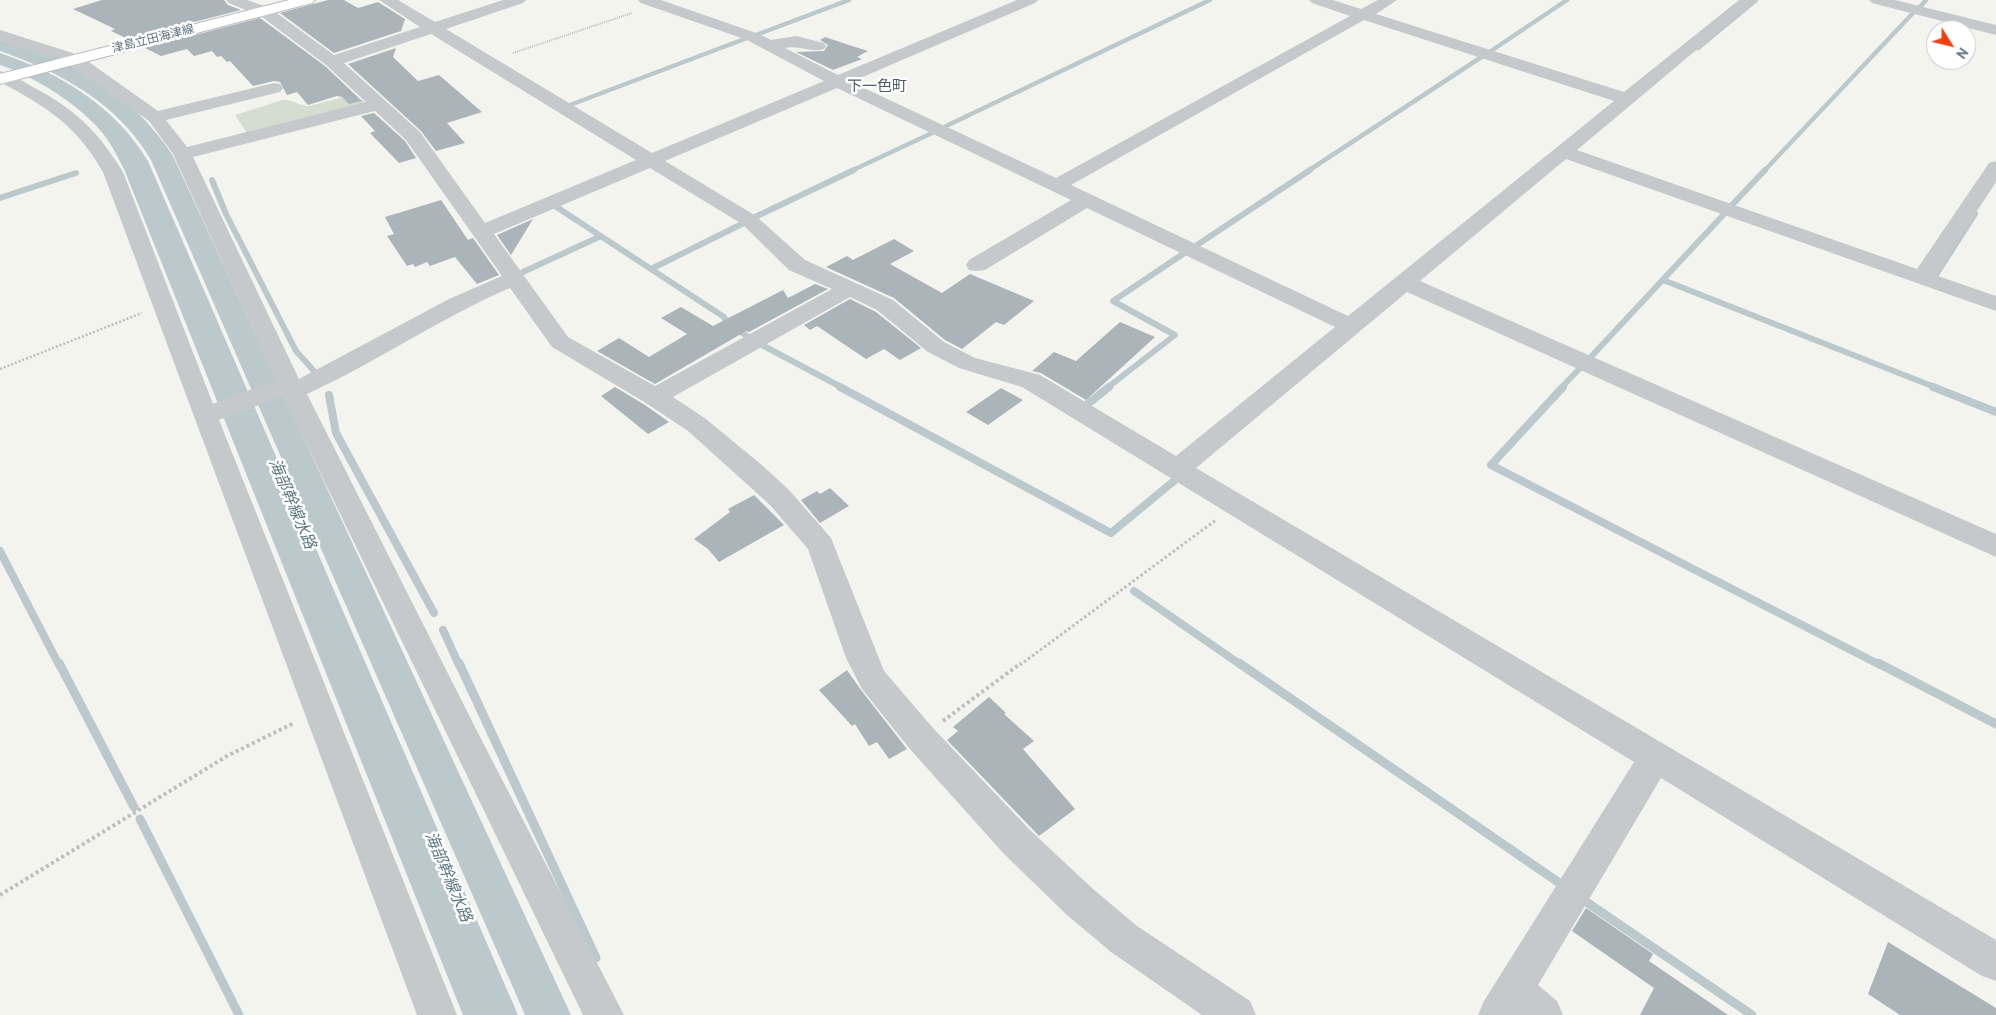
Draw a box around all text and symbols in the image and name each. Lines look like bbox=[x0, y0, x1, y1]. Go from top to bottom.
north arrow bbox=[1926, 20, 1976, 70]
street label: 津島立田海津線 bbox=[111, 22, 195, 56]
text: N bbox=[1952, 44, 1972, 62]
district label: 下一色町 bbox=[847, 78, 907, 96]
water label: 海部幹線水路 bbox=[264, 456, 320, 552]
water label: 海部幹線水路 bbox=[420, 829, 476, 925]

